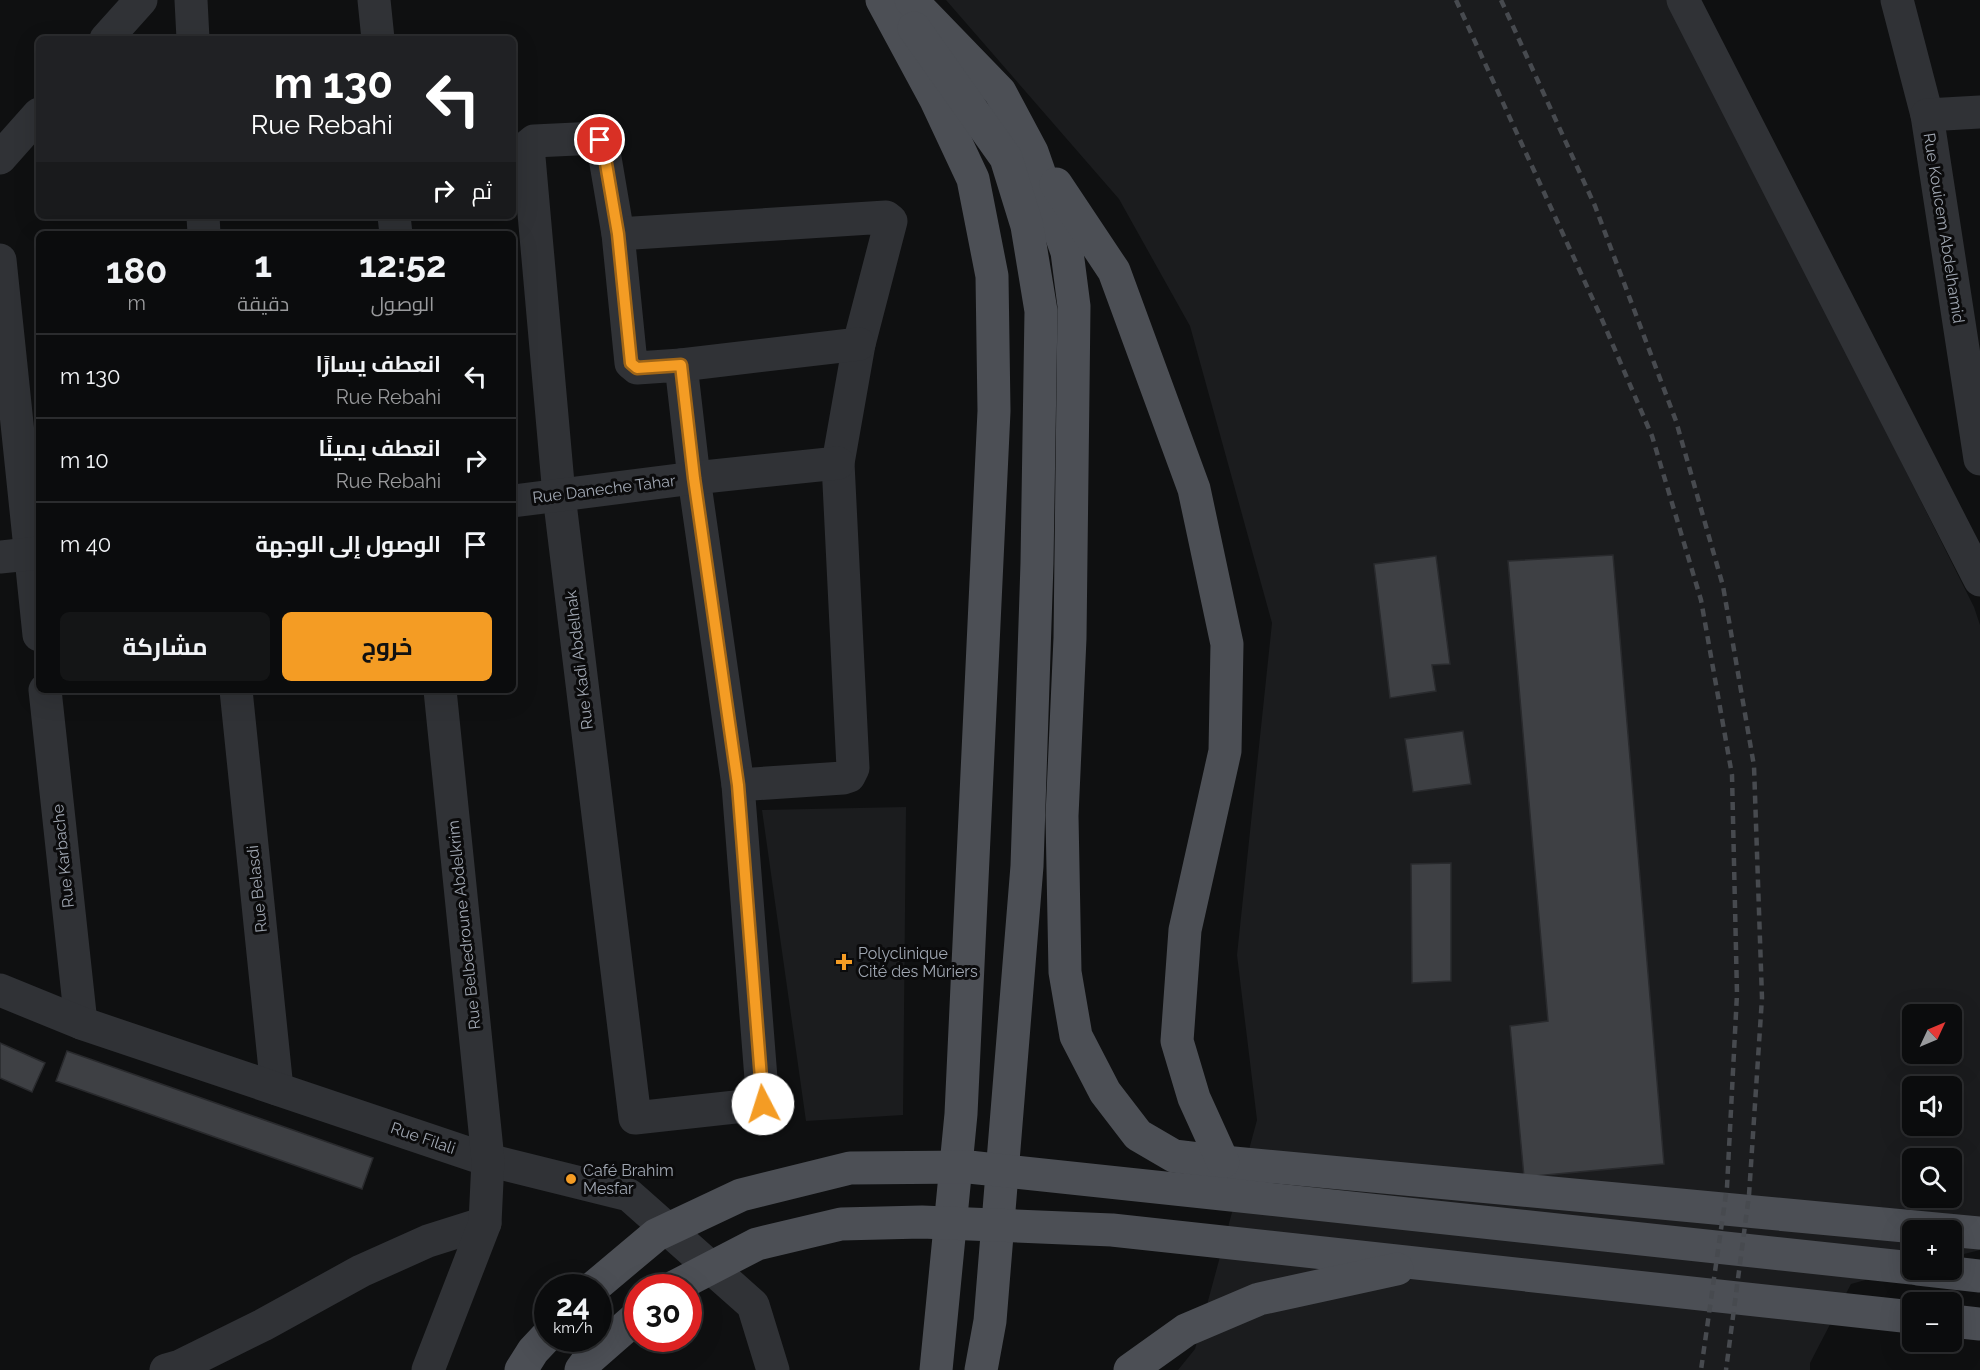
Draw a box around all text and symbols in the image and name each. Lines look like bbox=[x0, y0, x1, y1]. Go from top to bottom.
text: 130 m bbox=[274, 59, 393, 108]
icon: left bbox=[414, 60, 492, 138]
text: Rue Rebahi bbox=[251, 109, 393, 140]
pin bbox=[574, 114, 625, 165]
icon: arrive bbox=[583, 123, 616, 156]
street label: Rue Kouicem Abdelhamid bbox=[1920, 131, 1968, 325]
icon: right bbox=[427, 174, 460, 207]
text: ثم bbox=[472, 178, 492, 204]
text: 1 bbox=[254, 243, 272, 285]
text: 12:52 bbox=[359, 243, 446, 285]
text: 180 bbox=[106, 249, 167, 291]
text: m bbox=[127, 291, 146, 315]
text: دقيقة bbox=[237, 292, 289, 316]
text: الوصول bbox=[371, 292, 434, 316]
text: انعطف يسارًا bbox=[316, 351, 441, 377]
icon: left bbox=[459, 360, 492, 393]
text: 130 m bbox=[60, 363, 120, 389]
text: Rue Rebahi bbox=[336, 385, 441, 409]
text: انعطف يمينًا bbox=[318, 435, 441, 461]
icon: right bbox=[459, 444, 492, 477]
text: 10 m bbox=[60, 447, 109, 473]
text: Rue Rebahi bbox=[336, 469, 441, 493]
street label: Rue Daneche Tahar bbox=[532, 471, 677, 507]
icon: arrive bbox=[459, 528, 492, 561]
text: 40 m bbox=[60, 531, 111, 557]
text: الوصول إلى الوجهة bbox=[255, 531, 441, 557]
street label: Rue Kadi Abdelhak bbox=[561, 589, 597, 731]
button: مشاركة bbox=[60, 612, 270, 681]
button: خروج bbox=[282, 612, 492, 681]
street label: Rue Karbache bbox=[48, 803, 78, 909]
street label: Rue Belbedroune Abdelkrim bbox=[444, 819, 484, 1031]
street label: Rue Belasdi bbox=[243, 844, 271, 934]
place label: Polyclinique Cité des Mûriers bbox=[858, 944, 978, 981]
marker: Polyclinique Cité des Mûriers bbox=[835, 953, 853, 971]
north arrow bbox=[1902, 1004, 1962, 1064]
map controls bbox=[1902, 1004, 1962, 1352]
position arrow bbox=[731, 1072, 795, 1136]
button: sound bbox=[1902, 1076, 1962, 1136]
street label: Rue Filali bbox=[388, 1118, 458, 1158]
button: search bbox=[1902, 1148, 1962, 1208]
place label: Café Brahim Mesfar bbox=[583, 1161, 674, 1198]
marker: Café Brahim Mesfar bbox=[564, 1172, 578, 1186]
button: + bbox=[1902, 1220, 1962, 1280]
speed limit sign: 30 bbox=[624, 1274, 702, 1352]
text: 24 bbox=[556, 1288, 590, 1323]
button: − bbox=[1902, 1292, 1962, 1352]
text: km/h bbox=[553, 1319, 593, 1337]

